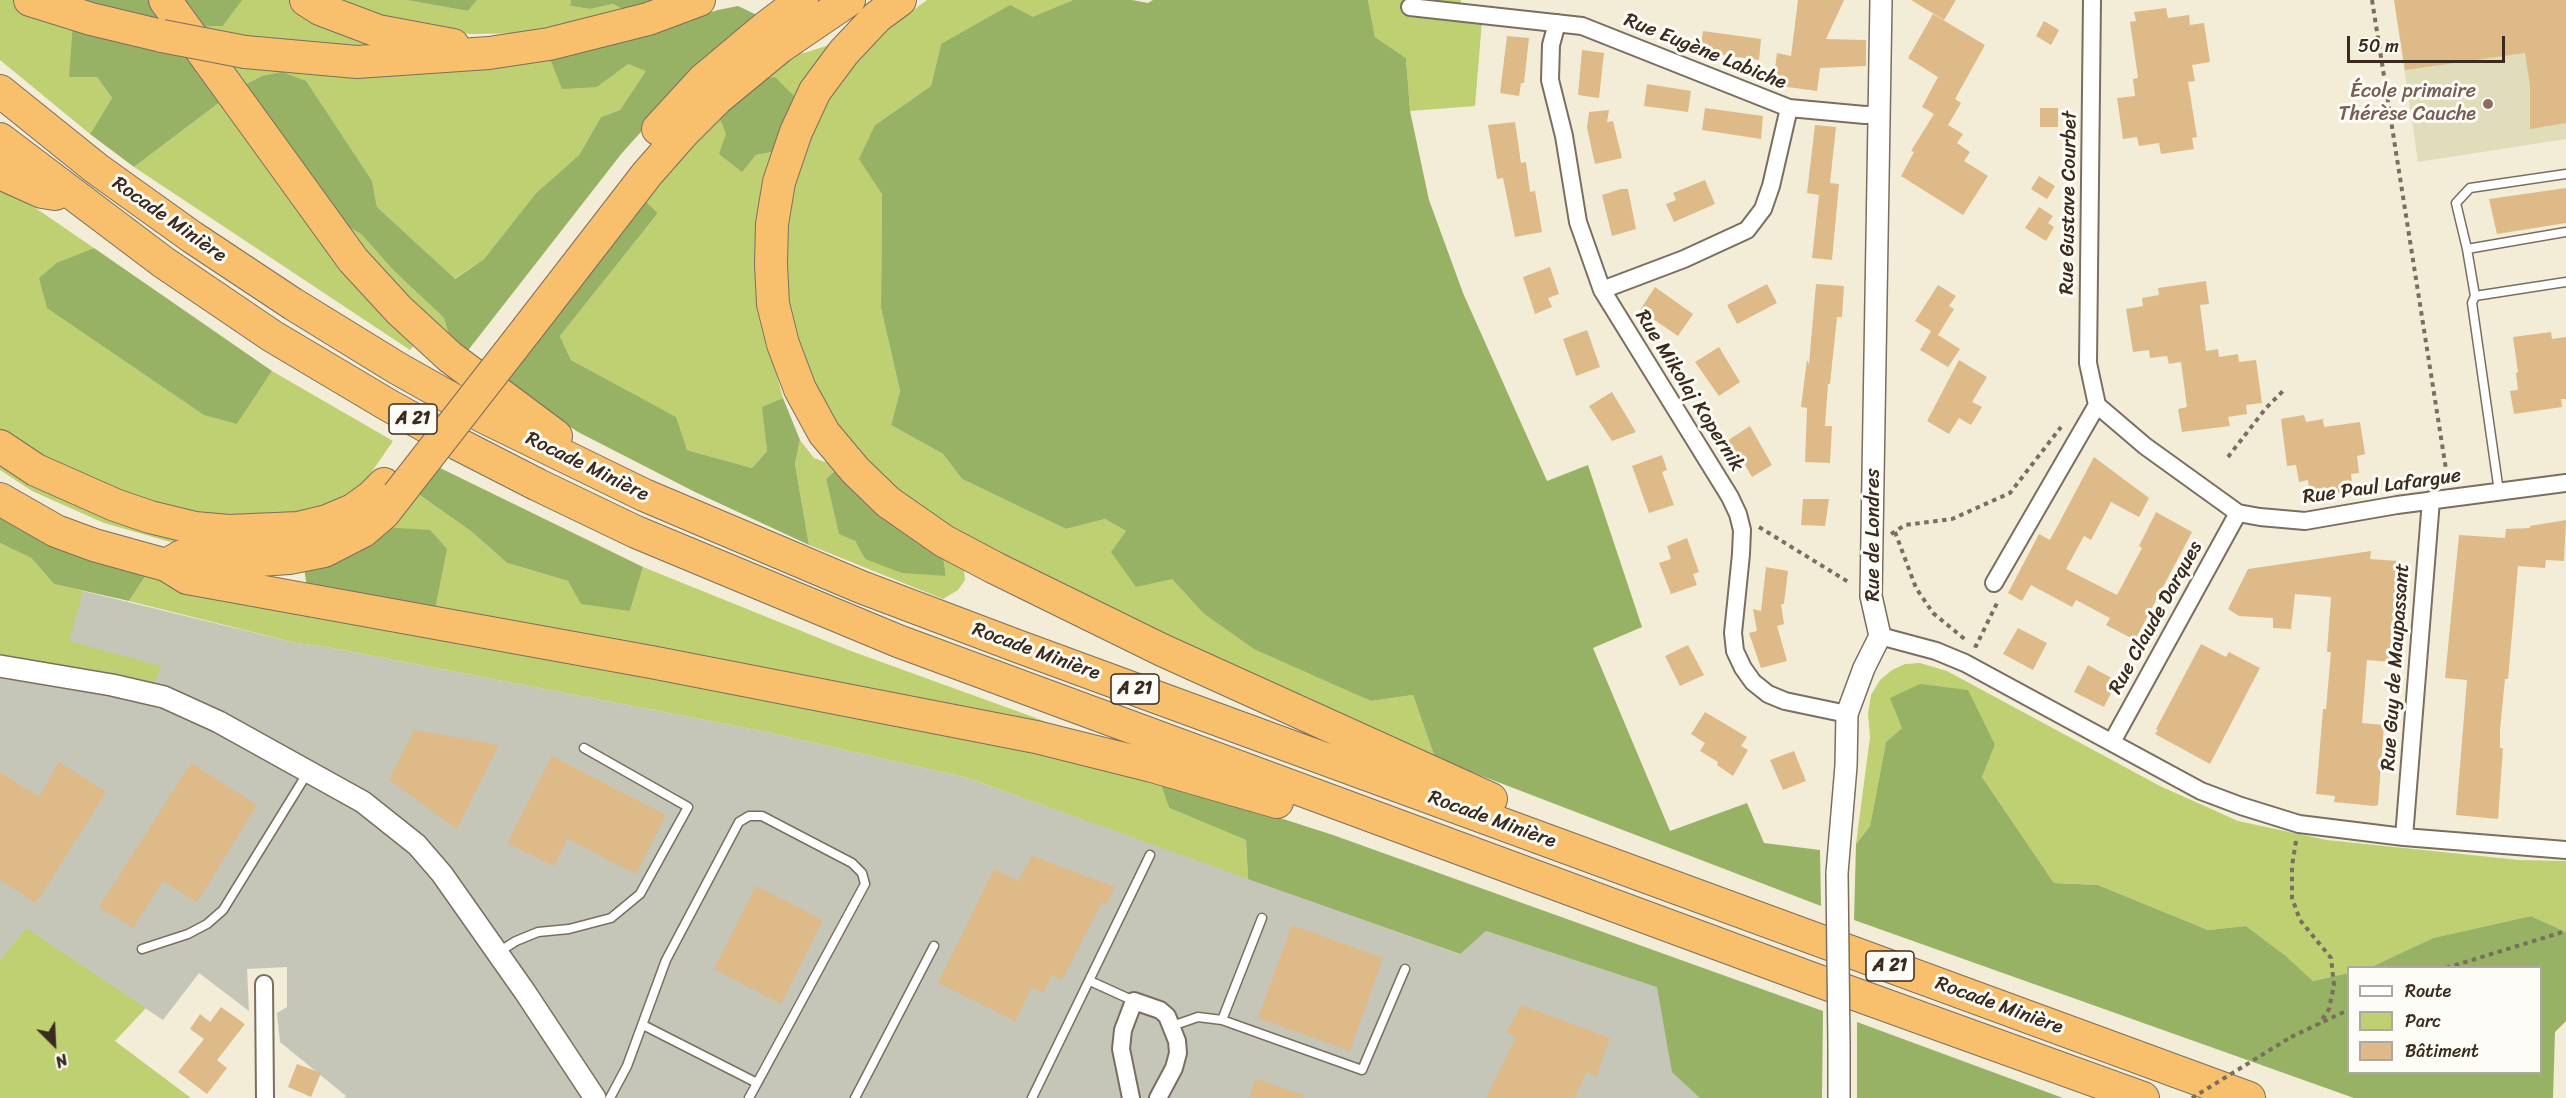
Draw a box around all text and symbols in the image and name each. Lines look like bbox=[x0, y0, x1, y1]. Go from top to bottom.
street label: Rue Eugène Labiche bbox=[1620, 9, 1790, 95]
scale bar bbox=[2350, 24, 2508, 62]
text: 50 m bbox=[2358, 30, 2399, 62]
place label: École primaire Thérèse Cauche bbox=[2339, 80, 2476, 127]
marker: École primaire Thérèse Cauche bbox=[2481, 97, 2495, 111]
street label: Rue Gustave Courbet bbox=[2055, 111, 2083, 295]
street label: Rocade Minière bbox=[107, 172, 231, 268]
street label: Rue Mikolaj Kopernik bbox=[1630, 306, 1748, 476]
road number: A 21 bbox=[389, 404, 437, 434]
street label: Rocade Minière bbox=[522, 427, 652, 507]
street label: Rue Paul Lafargue bbox=[2301, 464, 2463, 510]
street label: Rue de Londres bbox=[1862, 469, 1886, 601]
street label: Rue Claude Darques bbox=[2104, 537, 2208, 699]
street label: Rue Guy de Maupassant bbox=[2377, 563, 2415, 771]
street label: Rocade Minière bbox=[969, 618, 1103, 686]
road number: A 21 bbox=[1111, 674, 1159, 704]
street label: Rocade Minière bbox=[1425, 786, 1559, 854]
road number: A 21 bbox=[1866, 951, 1914, 981]
legend bbox=[2347, 966, 2542, 1074]
street label: Rocade Minière bbox=[1932, 972, 2066, 1040]
text: Route bbox=[2405, 975, 2451, 1007]
text: Parc bbox=[2405, 1005, 2441, 1037]
north arrow bbox=[24, 1014, 84, 1074]
text: Bâtiment bbox=[2405, 1035, 2479, 1067]
text: N bbox=[51, 1045, 72, 1076]

